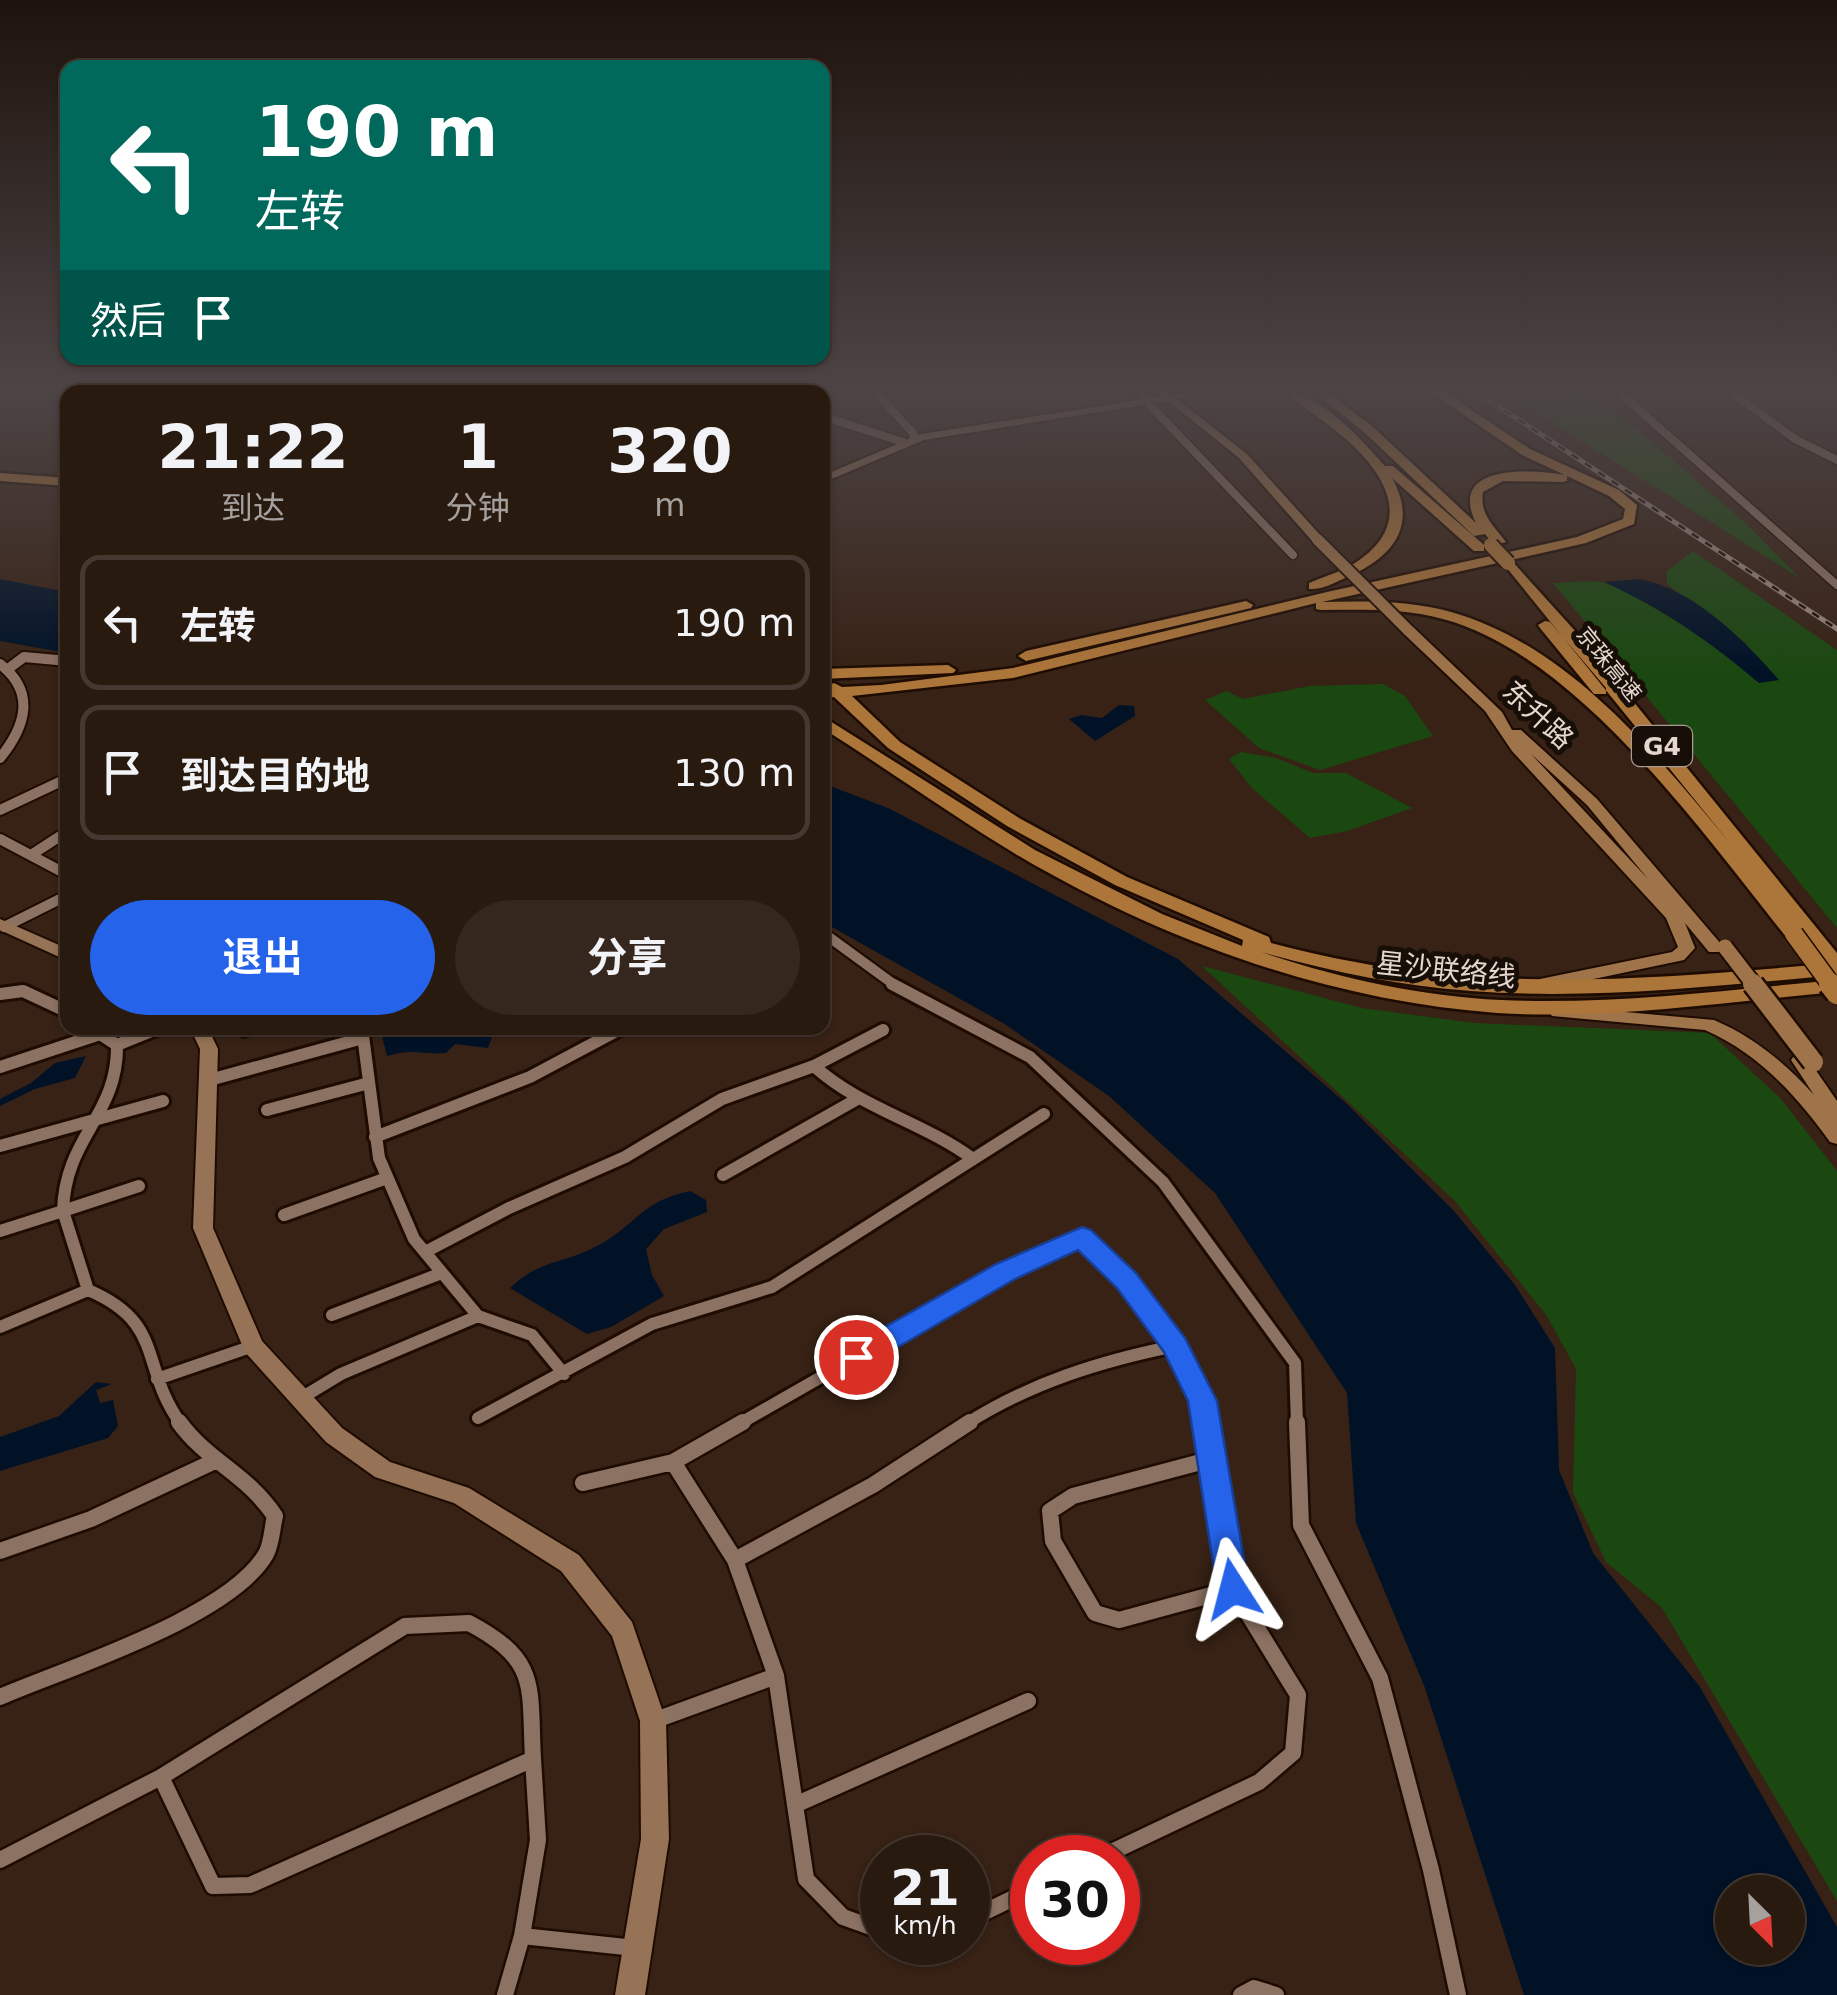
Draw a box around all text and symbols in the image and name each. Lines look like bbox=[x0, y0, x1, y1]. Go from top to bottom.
text: 190 m bbox=[255, 91, 498, 173]
icon: left bbox=[90, 100, 220, 230]
text: 左转 bbox=[255, 185, 345, 238]
icon: arrive bbox=[186, 290, 241, 345]
text: 然后 bbox=[90, 299, 166, 343]
text: 21:22 bbox=[157, 412, 348, 482]
text: 1 bbox=[457, 412, 499, 482]
text: 320 bbox=[607, 416, 733, 486]
text: m bbox=[654, 486, 685, 524]
text: 到达 bbox=[221, 489, 285, 527]
text: 分钟 bbox=[446, 489, 510, 527]
icon: left bbox=[95, 595, 150, 650]
text: 190 m bbox=[673, 601, 795, 645]
text: 左转 bbox=[180, 604, 256, 648]
street label: 京珠高速 bbox=[1572, 622, 1646, 706]
street label: 东升路 bbox=[1496, 674, 1580, 756]
road number: G4 bbox=[1632, 726, 1692, 766]
icon: arrive bbox=[95, 745, 150, 800]
text: 130 m bbox=[673, 751, 795, 795]
text: 到达目的地 bbox=[180, 754, 370, 798]
button: 退出 bbox=[90, 900, 435, 1015]
button: 分享 bbox=[455, 900, 800, 1015]
street label: 星沙联络线 bbox=[1375, 946, 1517, 994]
pin bbox=[814, 1315, 899, 1400]
icon: arrive bbox=[829, 1330, 884, 1385]
position arrow bbox=[1181, 1537, 1285, 1641]
speed limit sign: 30 bbox=[1010, 1835, 1140, 1965]
text: 21 bbox=[890, 1859, 960, 1917]
north arrow bbox=[1715, 1875, 1805, 1965]
map controls bbox=[1715, 1875, 1805, 1965]
text: km/h bbox=[893, 1911, 957, 1940]

